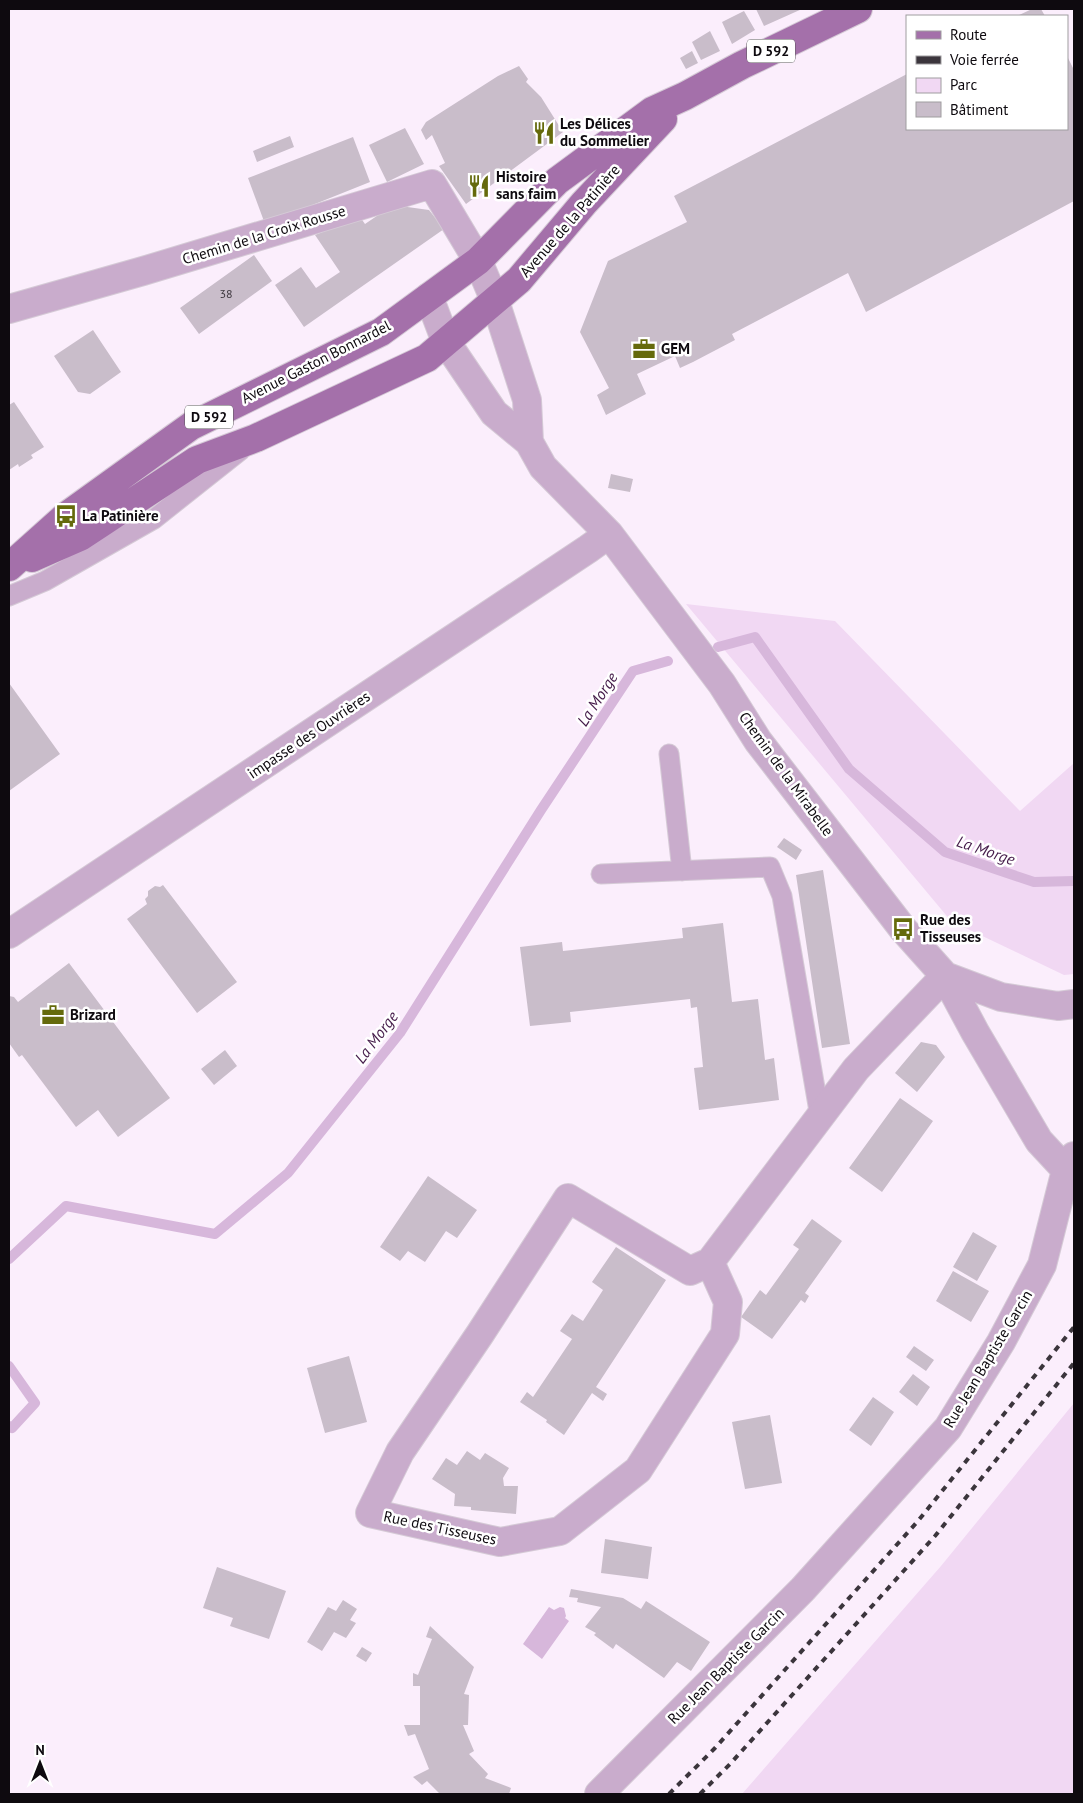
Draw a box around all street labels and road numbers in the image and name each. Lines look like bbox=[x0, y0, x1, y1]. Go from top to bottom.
road number: D 592 bbox=[747, 40, 795, 62]
street label: Avenue de la Patinière bbox=[515, 160, 624, 281]
street label: Chemin de la Croix Rousse bbox=[180, 201, 348, 268]
street label: Avenue Gaston Bonnardel bbox=[238, 315, 394, 407]
road number: D 592 bbox=[185, 406, 233, 428]
street label: impasse des Ouvrières bbox=[244, 687, 373, 783]
street label: Chemin de la Mirabelle bbox=[735, 708, 838, 840]
street label: Rue Jean Baptiste Garcin bbox=[939, 1287, 1036, 1431]
street label: Rue des Tisseuses bbox=[382, 1506, 498, 1549]
street label: Rue Jean Baptiste Garcin bbox=[663, 1603, 788, 1728]

